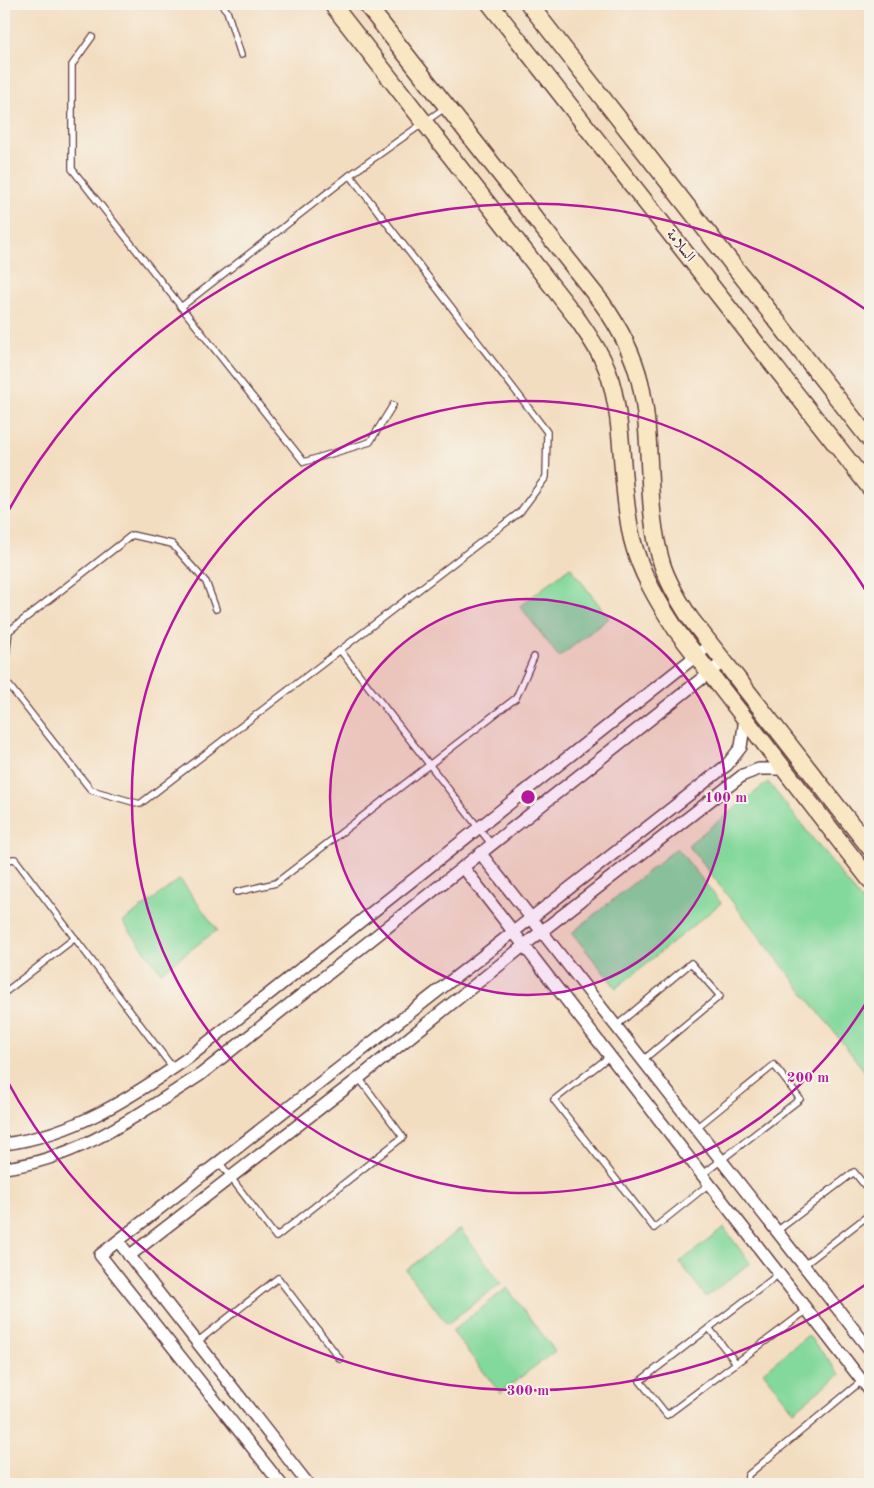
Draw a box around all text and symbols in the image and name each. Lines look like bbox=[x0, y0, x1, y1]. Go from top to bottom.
street label: السلامة bbox=[663, 227, 697, 265]
centre of rings bbox=[519, 788, 537, 806]
text: 100 m bbox=[705, 791, 747, 806]
text: 200 m bbox=[787, 1071, 829, 1086]
text: 300 m bbox=[507, 1384, 549, 1399]

